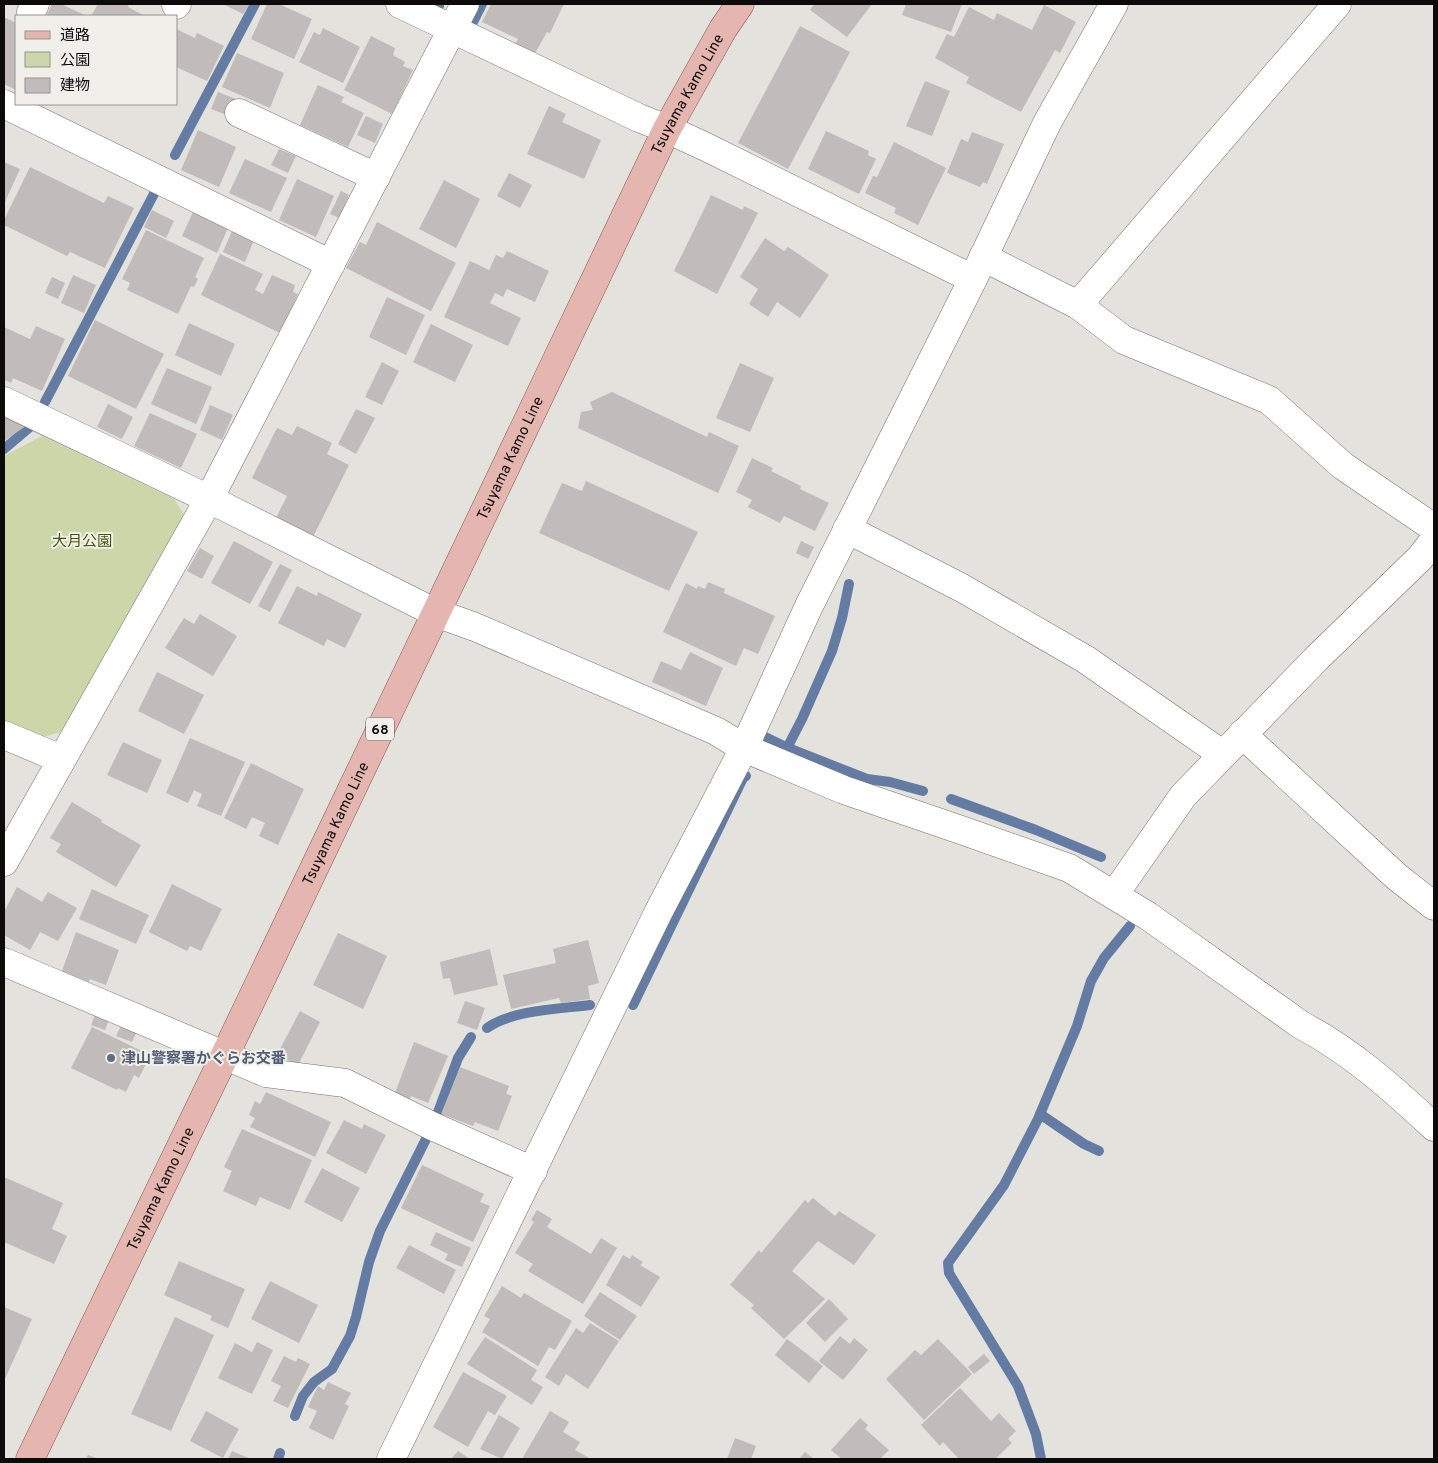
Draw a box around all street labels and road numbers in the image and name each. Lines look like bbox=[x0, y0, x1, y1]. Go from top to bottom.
street label: Tsuyama Kamo Line bbox=[648, 31, 729, 158]
street label: Tsuyama Kamo Line bbox=[474, 394, 549, 524]
road number: 68 bbox=[366, 718, 394, 741]
street label: Tsuyama Kamo Line bbox=[299, 759, 374, 889]
street label: Tsuyama Kamo Line bbox=[124, 1125, 200, 1254]

